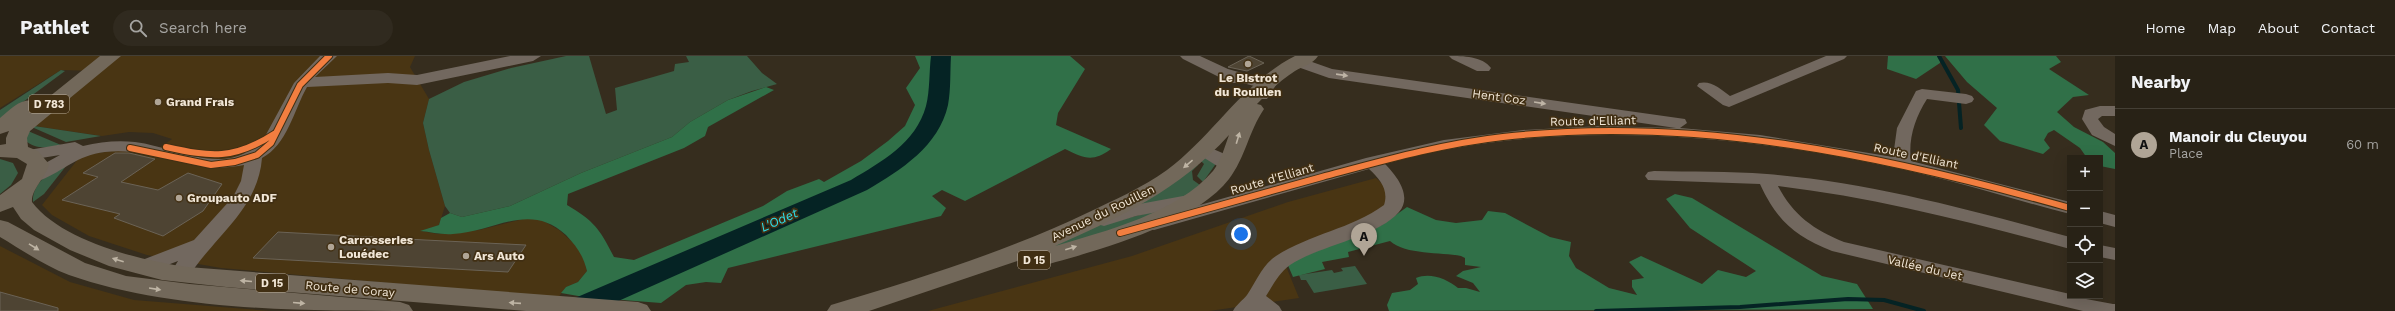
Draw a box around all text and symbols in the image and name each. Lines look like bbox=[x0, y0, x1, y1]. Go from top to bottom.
search box bbox=[113, 10, 393, 46]
text: Pathlet bbox=[20, 16, 89, 39]
icon: search bbox=[127, 17, 149, 39]
text: Search here bbox=[159, 19, 247, 37]
text: Home bbox=[2145, 20, 2185, 36]
text: Map bbox=[2207, 20, 2236, 36]
text: About bbox=[2258, 20, 2299, 36]
text: Contact bbox=[2321, 20, 2375, 36]
marker: Le Bistrot du Rouillen bbox=[1243, 59, 1253, 69]
place label: Le Bistrot du Rouillen bbox=[1215, 71, 1281, 99]
one-way arrow bbox=[1336, 72, 1348, 78]
text: Nearby bbox=[2131, 72, 2190, 92]
street label: Hent Coz bbox=[1471, 86, 1527, 108]
road number: D 783 bbox=[29, 95, 69, 113]
place label: Grand Frais bbox=[166, 95, 235, 109]
marker: Grand Frais bbox=[153, 97, 163, 107]
one-way arrow bbox=[1534, 100, 1546, 106]
street label: Route d'Elliant bbox=[1550, 113, 1636, 129]
text: Manoir du Cleuyou bbox=[2169, 128, 2307, 146]
one-way arrow bbox=[1235, 132, 1241, 144]
text: A bbox=[2140, 137, 2148, 152]
text: 60 m bbox=[2346, 137, 2379, 152]
street label: Route d'Elliant bbox=[1872, 140, 1960, 172]
text: Place bbox=[2169, 146, 2203, 161]
map controls bbox=[2067, 155, 2103, 299]
button: + bbox=[2067, 155, 2103, 191]
one-way arrow bbox=[1182, 159, 1193, 168]
street label: Route d'Elliant bbox=[1229, 160, 1315, 198]
street label: Avenue du Rouillen bbox=[1049, 182, 1157, 244]
place label: Groupauto ADF bbox=[187, 191, 278, 205]
button: − bbox=[2067, 191, 2103, 227]
marker: Groupauto ADF bbox=[174, 193, 184, 203]
water label: L'Odet bbox=[758, 205, 801, 235]
pin: A bbox=[1351, 223, 1377, 256]
your location bbox=[1231, 224, 1251, 244]
button: locate bbox=[2067, 227, 2103, 263]
place label: Carrosseries Louédec bbox=[339, 233, 414, 261]
marker: Carrosseries Louédec bbox=[326, 242, 336, 252]
one-way arrow bbox=[28, 243, 40, 250]
one-way arrow bbox=[1065, 245, 1077, 251]
place label: Ars Auto bbox=[474, 249, 525, 263]
marker: Ars Auto bbox=[461, 251, 471, 261]
road number: D 15 bbox=[1018, 251, 1050, 269]
street label: Vallée du Jet bbox=[1886, 253, 1964, 283]
one-way arrow bbox=[112, 256, 124, 262]
button: layers bbox=[2067, 263, 2103, 299]
road number: D 15 bbox=[256, 274, 288, 292]
one-way arrow bbox=[240, 277, 252, 284]
street label: Route de Coray bbox=[305, 278, 396, 300]
one-way arrow bbox=[149, 286, 161, 292]
one-way arrow bbox=[509, 299, 521, 306]
one-way arrow bbox=[293, 300, 305, 306]

